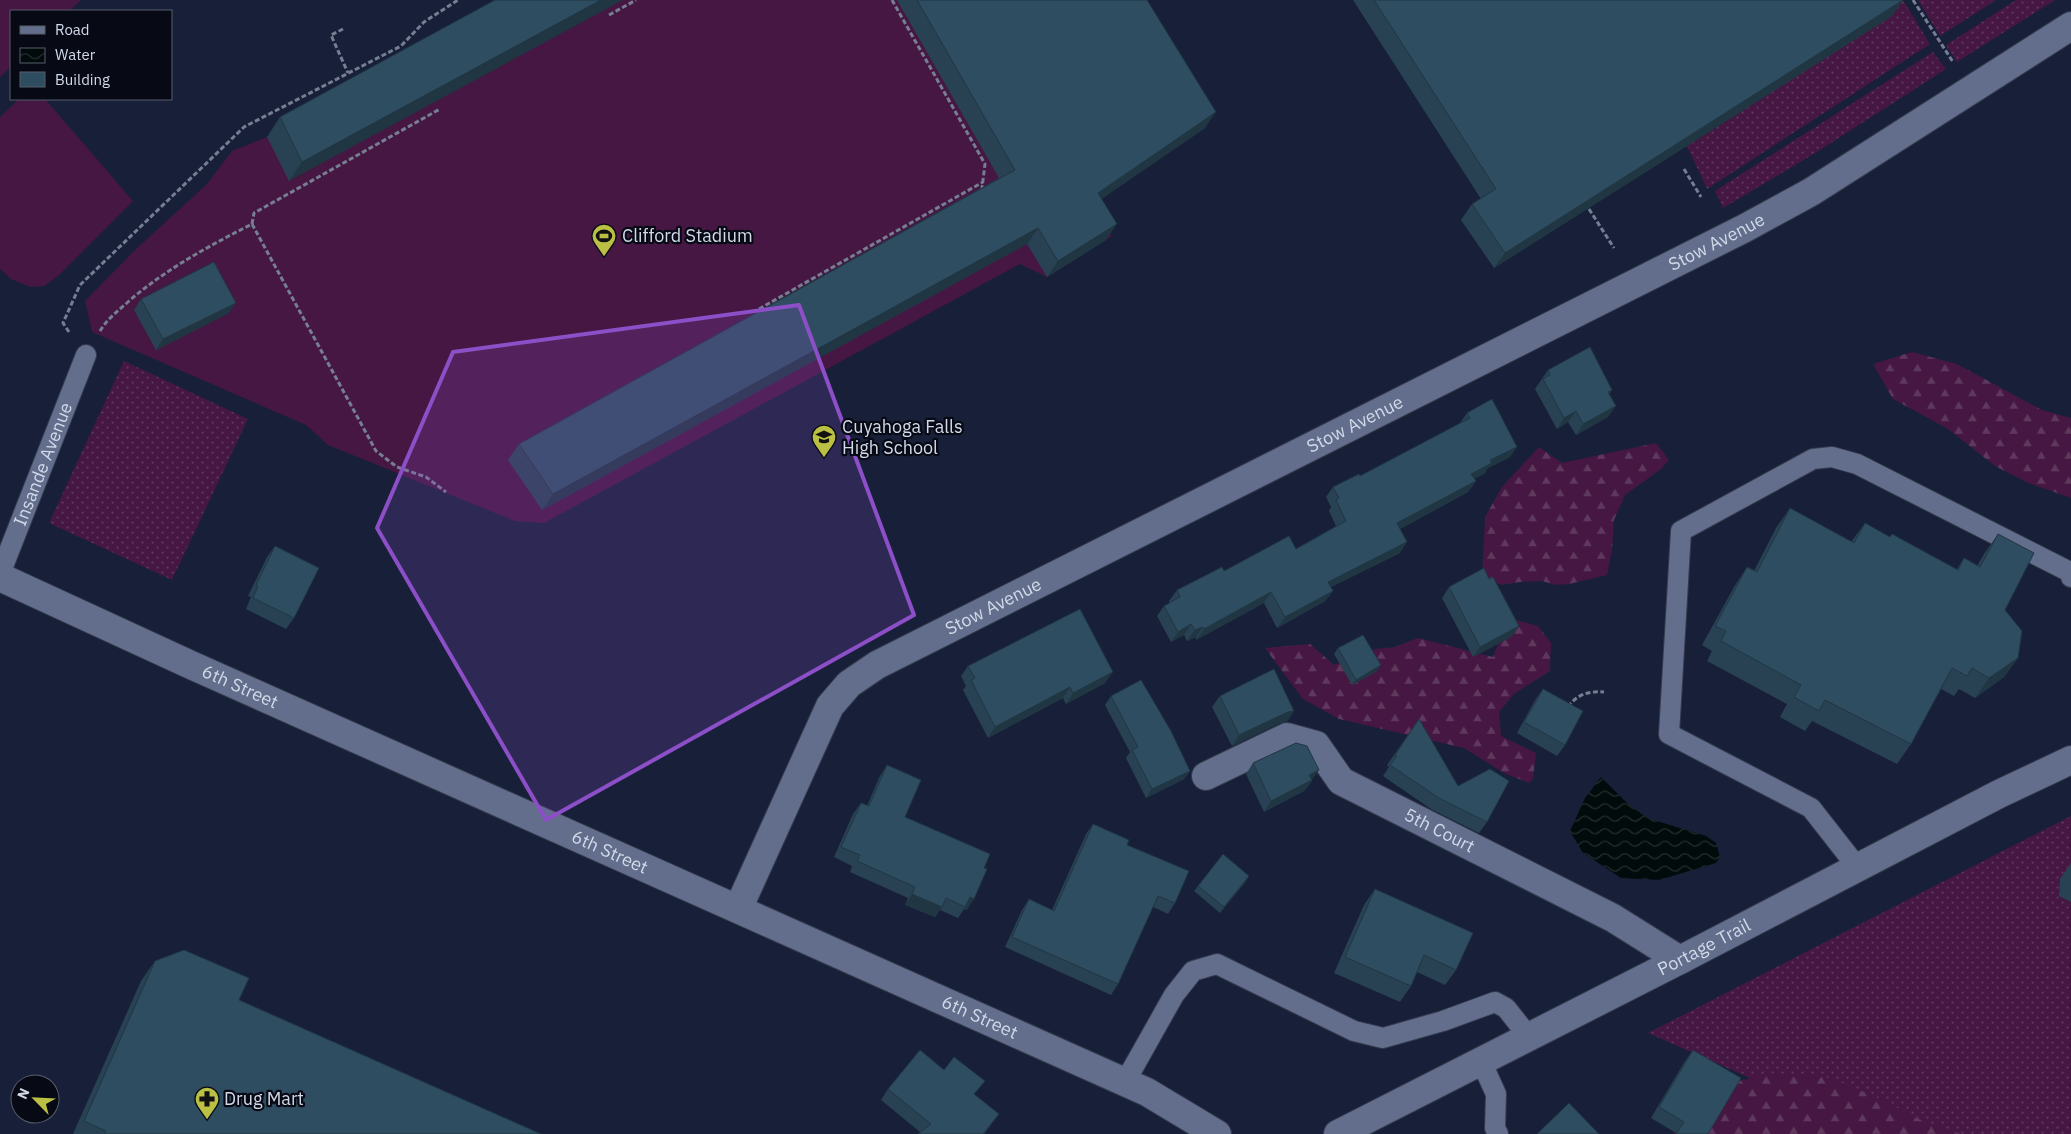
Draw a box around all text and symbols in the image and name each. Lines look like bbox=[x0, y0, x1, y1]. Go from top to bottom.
legend bbox=[10, 10, 172, 100]
text: Road bbox=[55, 20, 90, 39]
text: Water bbox=[55, 45, 96, 64]
text: Building bbox=[55, 70, 110, 89]
street label: Stow Avenue bbox=[1665, 207, 1769, 276]
sports icon: Clifford Stadium bbox=[591, 223, 617, 257]
place label: Clifford Stadium bbox=[622, 224, 753, 247]
street label: Stow Avenue bbox=[1303, 390, 1407, 458]
street label: Insande Avenue bbox=[8, 399, 77, 529]
place label: Cuyahoga Falls High School bbox=[842, 415, 963, 459]
school or university icon: Cuyahoga Falls High School bbox=[811, 424, 837, 458]
street label: Stow Avenue bbox=[941, 572, 1045, 640]
street label: 6th Street bbox=[199, 659, 282, 713]
street label: 5th Court bbox=[1400, 803, 1479, 858]
street label: 6th Street bbox=[568, 825, 652, 879]
street label: Portage Trail bbox=[1653, 913, 1755, 981]
street label: 6th Street bbox=[938, 990, 1022, 1044]
north arrow bbox=[10, 1074, 60, 1124]
text: N bbox=[13, 1085, 33, 1102]
pharmacy icon: Drug Mart bbox=[194, 1086, 220, 1120]
place label: Drug Mart bbox=[224, 1087, 304, 1110]

